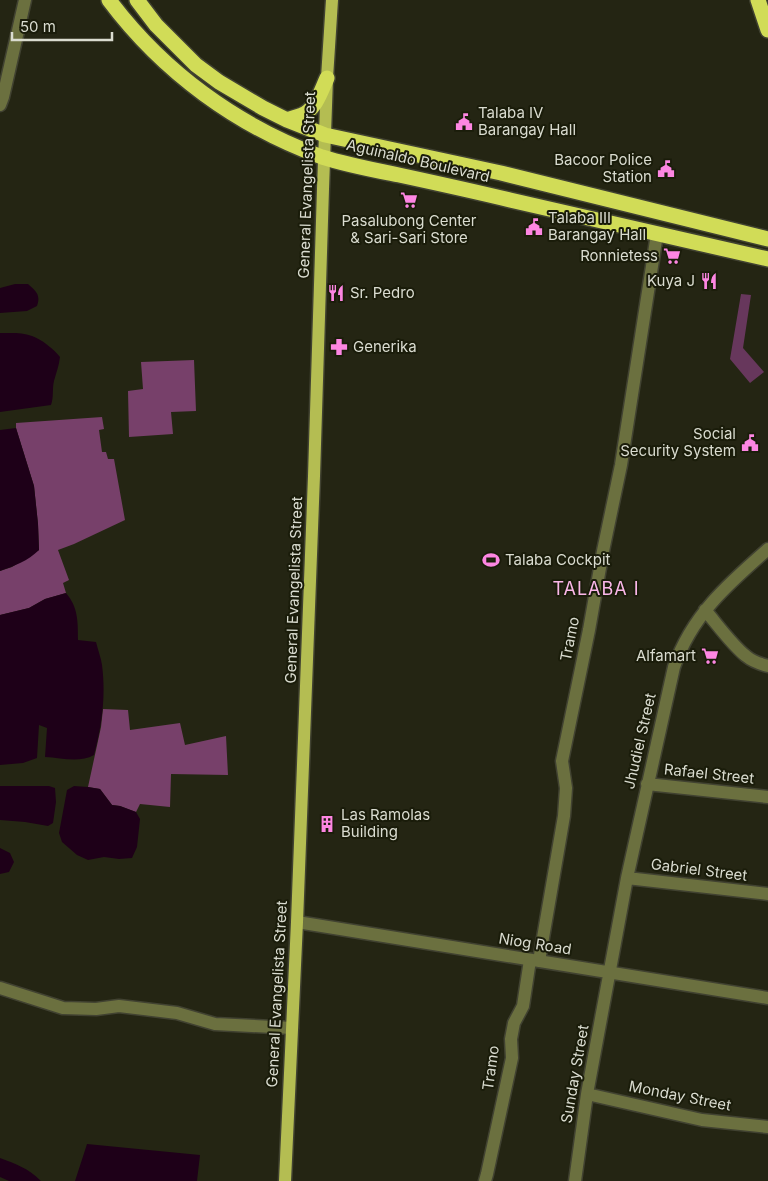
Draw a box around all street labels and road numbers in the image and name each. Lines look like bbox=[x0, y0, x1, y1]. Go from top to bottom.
street label: General Evangelista Street bbox=[294, 91, 319, 279]
street label: Aguinaldo Boulevard bbox=[345, 135, 492, 186]
street label: General Evangelista Street bbox=[281, 496, 306, 684]
street label: Tramo bbox=[556, 615, 583, 663]
street label: Jhudiel Street bbox=[619, 691, 660, 791]
street label: Rafael Street bbox=[663, 759, 755, 788]
street label: Gabriel Street bbox=[650, 854, 749, 885]
street label: General Evangelista Street bbox=[262, 900, 291, 1088]
street label: Niog Road bbox=[497, 928, 573, 959]
street label: Sunday Street bbox=[556, 1023, 593, 1125]
street label: Tramo bbox=[478, 1044, 503, 1092]
street label: Monday Street bbox=[627, 1076, 733, 1115]

